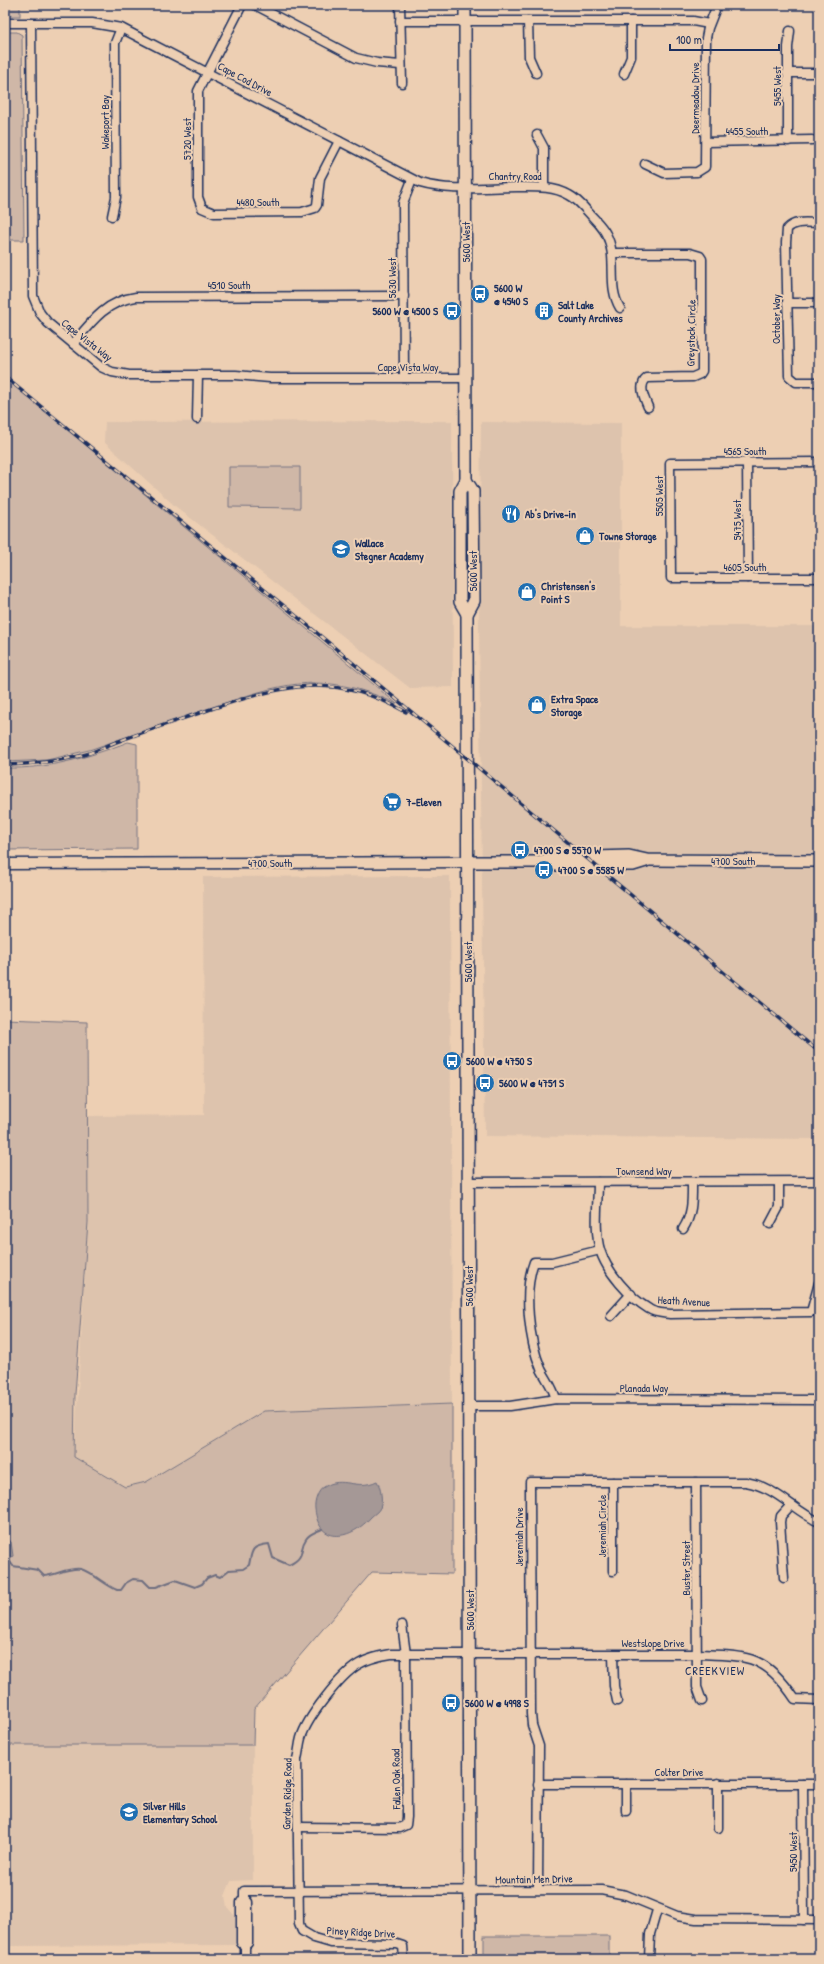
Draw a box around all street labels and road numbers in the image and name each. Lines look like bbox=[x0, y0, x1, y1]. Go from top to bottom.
street label: Cape Cod Drive bbox=[215, 59, 275, 100]
street label: Deermeadow Drive bbox=[688, 62, 702, 134]
street label: 5455 West bbox=[770, 66, 784, 106]
street label: Wakeport Bay bbox=[98, 95, 112, 149]
street label: 5720 West bbox=[180, 118, 194, 160]
street label: 4455 South bbox=[726, 124, 769, 138]
street label: Chantry Road bbox=[488, 169, 542, 183]
street label: 4480 South bbox=[237, 195, 280, 209]
street label: 5600 West bbox=[459, 221, 473, 262]
street label: 5630 West bbox=[385, 257, 399, 298]
street label: 4510 South bbox=[208, 278, 251, 292]
street label: October Way bbox=[769, 294, 783, 344]
street label: Greystock Circle bbox=[683, 299, 699, 366]
street label: Cape Vista Way bbox=[59, 316, 116, 365]
street label: Cape Vista Way bbox=[377, 360, 439, 374]
street label: 4565 South bbox=[724, 444, 767, 458]
street label: 5505 West bbox=[652, 475, 666, 516]
street label: 5475 West bbox=[730, 500, 744, 540]
street label: 5600 West bbox=[466, 550, 480, 591]
street label: 4605 South bbox=[724, 560, 767, 574]
street label: 4700 South bbox=[711, 854, 755, 868]
street label: 4700 South bbox=[248, 856, 292, 870]
street label: 5600 West bbox=[461, 941, 475, 982]
street label: Townsend Way bbox=[616, 1164, 672, 1178]
street label: 5600 West bbox=[462, 1265, 476, 1306]
street label: Heath Avenue bbox=[657, 1293, 711, 1309]
street label: Planada Way bbox=[620, 1381, 669, 1395]
street label: Jeremiah Circle bbox=[595, 1494, 609, 1557]
street label: Jeremiah Drive bbox=[512, 1507, 526, 1567]
street label: Buster Street bbox=[679, 1540, 693, 1595]
street label: 5600 West bbox=[463, 1589, 477, 1630]
street label: Westslope Drive bbox=[621, 1636, 685, 1650]
street label: Fallen Oak Road bbox=[388, 1748, 404, 1810]
street label: Garden Ridge Road bbox=[279, 1757, 295, 1830]
street label: Colter Drive bbox=[654, 1765, 704, 1779]
street label: 5450 West bbox=[786, 1832, 800, 1872]
street label: Mountain Men Drive bbox=[495, 1871, 574, 1887]
street label: Piney Ridge Drive bbox=[326, 1923, 396, 1941]

